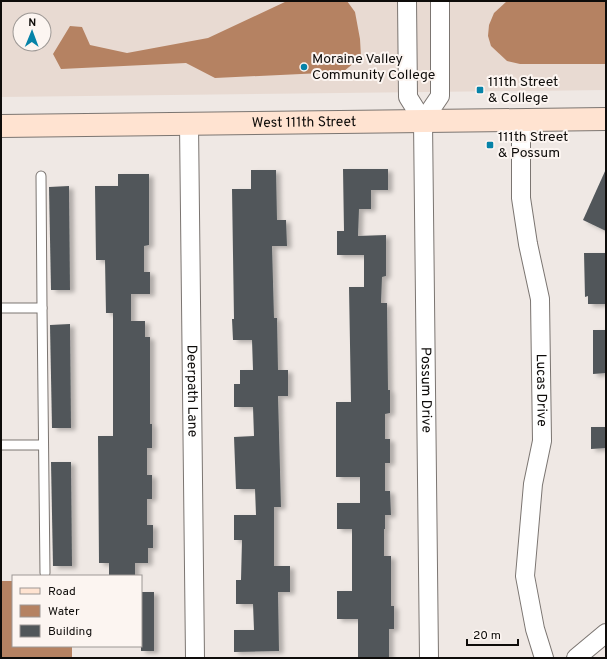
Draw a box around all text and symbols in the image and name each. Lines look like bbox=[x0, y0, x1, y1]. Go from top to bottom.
north arrow bbox=[12, 12, 52, 52]
text: N bbox=[28, 16, 36, 30]
place label: Moraine Valley Community College bbox=[312, 51, 435, 84]
marker: Moraine Valley Community College bbox=[299, 62, 309, 72]
place label: 111th Street & College bbox=[488, 74, 558, 107]
marker: 111th Street & College bbox=[475, 85, 485, 95]
street label: West 111th Street bbox=[252, 113, 356, 132]
place label: 111th Street & Possum bbox=[498, 129, 568, 162]
marker: 111th Street & Possum bbox=[485, 140, 495, 150]
street label: Deerpath Lane bbox=[183, 344, 201, 437]
street label: Possum Drive bbox=[417, 347, 435, 433]
street label: Lucas Drive bbox=[532, 354, 550, 427]
legend bbox=[12, 575, 142, 647]
text: Road bbox=[48, 584, 76, 600]
text: Water bbox=[48, 604, 80, 620]
scale bar bbox=[467, 621, 518, 647]
text: Building bbox=[48, 624, 92, 640]
text: 20 m bbox=[473, 628, 501, 644]

